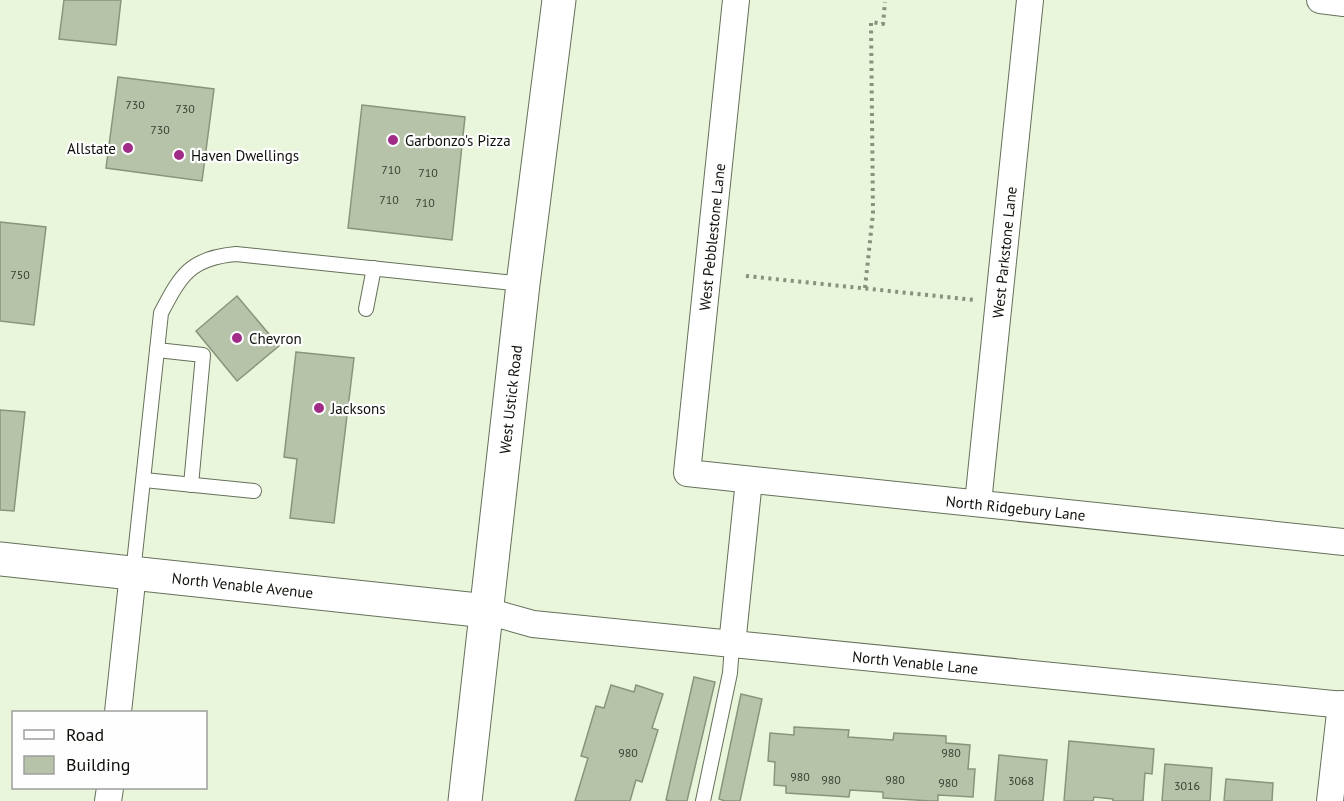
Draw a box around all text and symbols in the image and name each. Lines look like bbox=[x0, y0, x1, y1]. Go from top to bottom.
house number: 730 bbox=[125, 97, 145, 112]
house number: 730 bbox=[175, 101, 195, 116]
house number: 730 bbox=[150, 122, 170, 137]
place label: Garbonzo's Pizza bbox=[405, 131, 511, 150]
marker: Garbonzo's Pizza bbox=[386, 133, 400, 147]
place label: Allstate bbox=[67, 139, 116, 158]
marker: Allstate bbox=[121, 141, 135, 155]
place label: Haven Dwellings bbox=[191, 146, 299, 165]
marker: Haven Dwellings bbox=[172, 148, 186, 162]
house number: 710 bbox=[381, 162, 401, 177]
street label: West Pebblestone Lane bbox=[695, 162, 729, 312]
house number: 710 bbox=[418, 165, 438, 180]
street label: West Parkstone Lane bbox=[988, 186, 1020, 319]
house number: 710 bbox=[379, 192, 399, 207]
house number: 710 bbox=[415, 195, 435, 210]
house number: 750 bbox=[10, 267, 30, 282]
place label: Chevron bbox=[249, 329, 302, 348]
marker: Chevron bbox=[230, 331, 244, 345]
street label: West Ustick Road bbox=[495, 344, 526, 455]
place label: Jacksons bbox=[330, 399, 386, 418]
marker: Jacksons bbox=[312, 401, 326, 415]
street label: North Ridgebury Lane bbox=[945, 491, 1086, 524]
street label: North Venable Avenue bbox=[171, 568, 314, 602]
street label: North Venable Lane bbox=[851, 646, 979, 678]
legend bbox=[12, 711, 207, 789]
text: Road bbox=[66, 723, 104, 746]
house number: 980 bbox=[618, 745, 638, 760]
house number: 980 bbox=[941, 745, 961, 760]
text: Building bbox=[66, 753, 130, 776]
house number: 980 bbox=[790, 769, 810, 784]
house number: 980 bbox=[821, 772, 841, 787]
house number: 980 bbox=[885, 772, 905, 787]
house number: 3068 bbox=[1008, 773, 1034, 788]
house number: 980 bbox=[938, 775, 958, 790]
house number: 3016 bbox=[1174, 778, 1200, 793]

